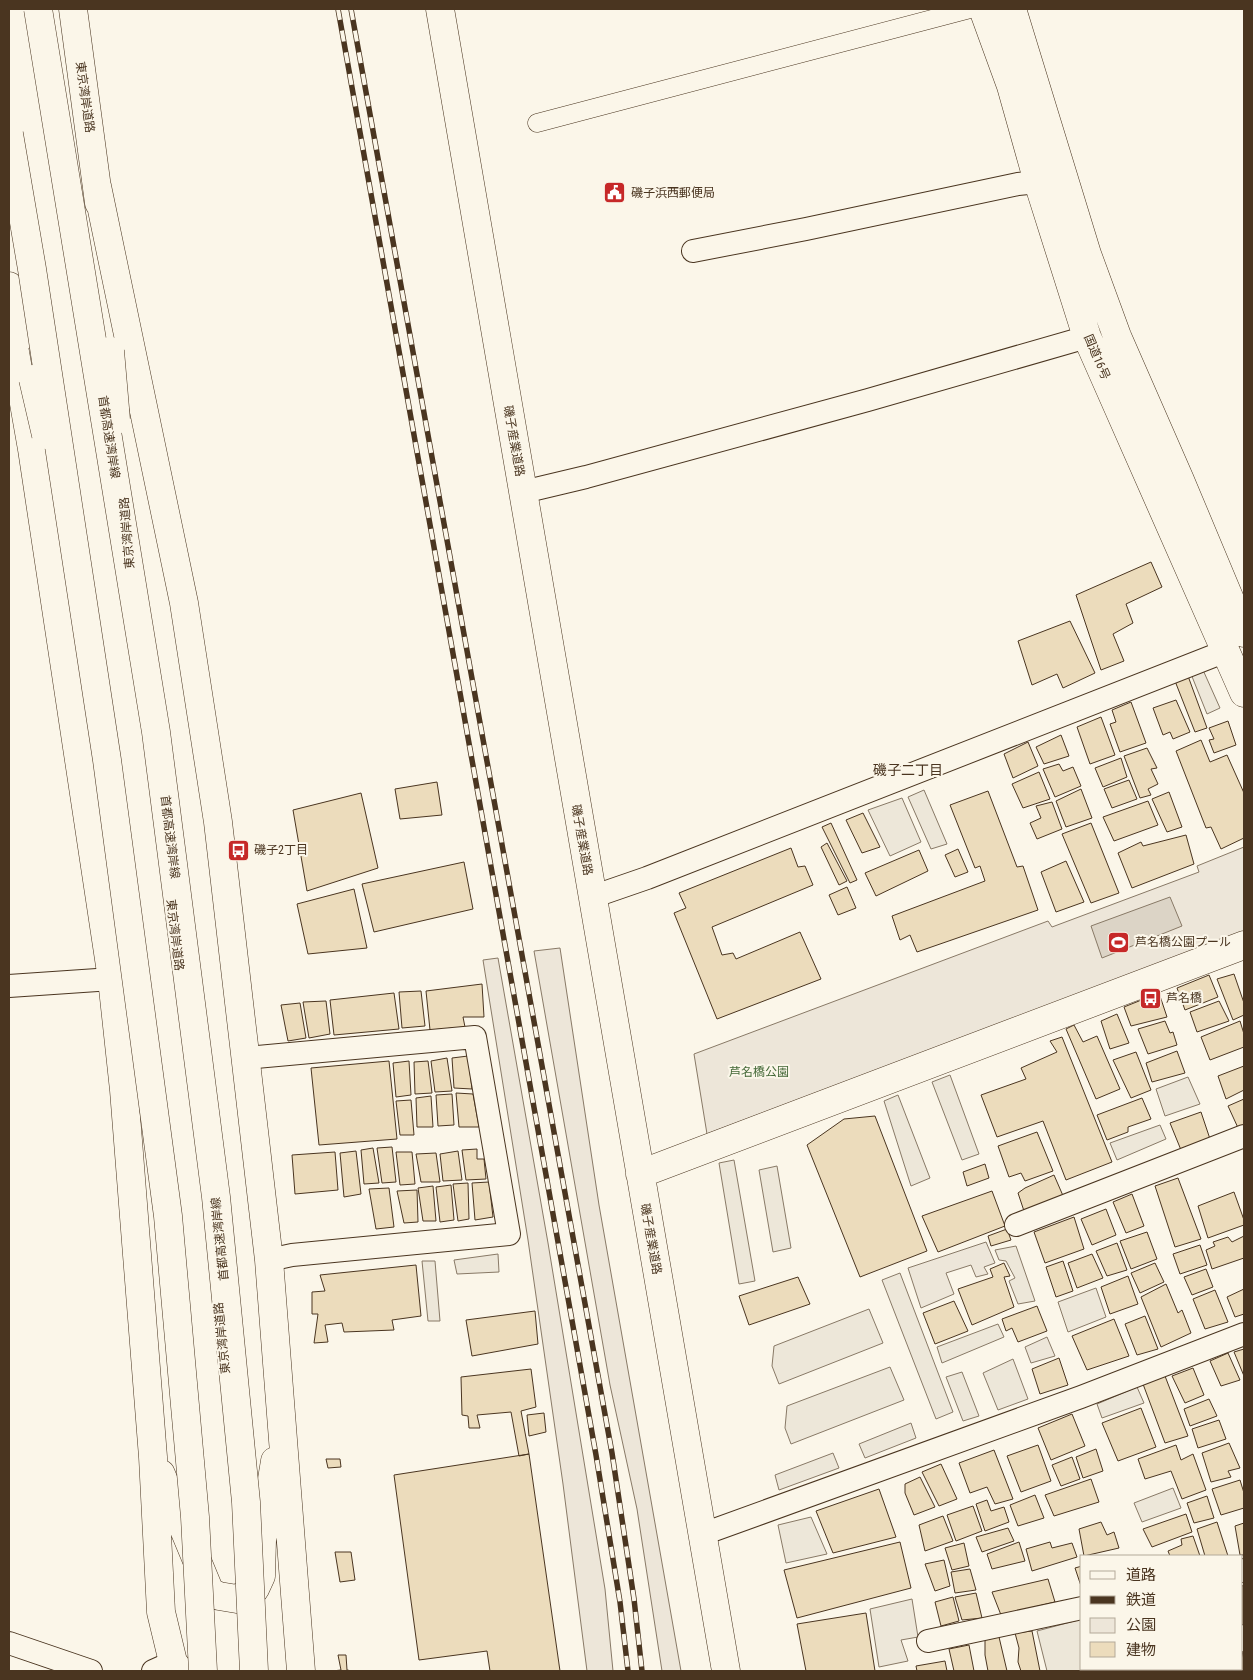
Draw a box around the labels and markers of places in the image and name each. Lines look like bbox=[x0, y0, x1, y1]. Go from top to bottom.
public building icon: 磯子浜西郵便局 bbox=[603, 181, 627, 205]
place label: 磯子浜西郵便局 bbox=[631, 186, 715, 200]
bus stop icon: 磯子2丁目 bbox=[226, 838, 250, 862]
place label: 磯子2丁目 bbox=[254, 843, 308, 857]
sports icon: 芦名橋公園プール bbox=[1107, 930, 1131, 954]
place label: 芦名橋公園プール bbox=[1135, 935, 1231, 949]
bus stop icon: 芦名橋 bbox=[1138, 986, 1162, 1010]
place label: 芦名橋 bbox=[1166, 991, 1202, 1005]

